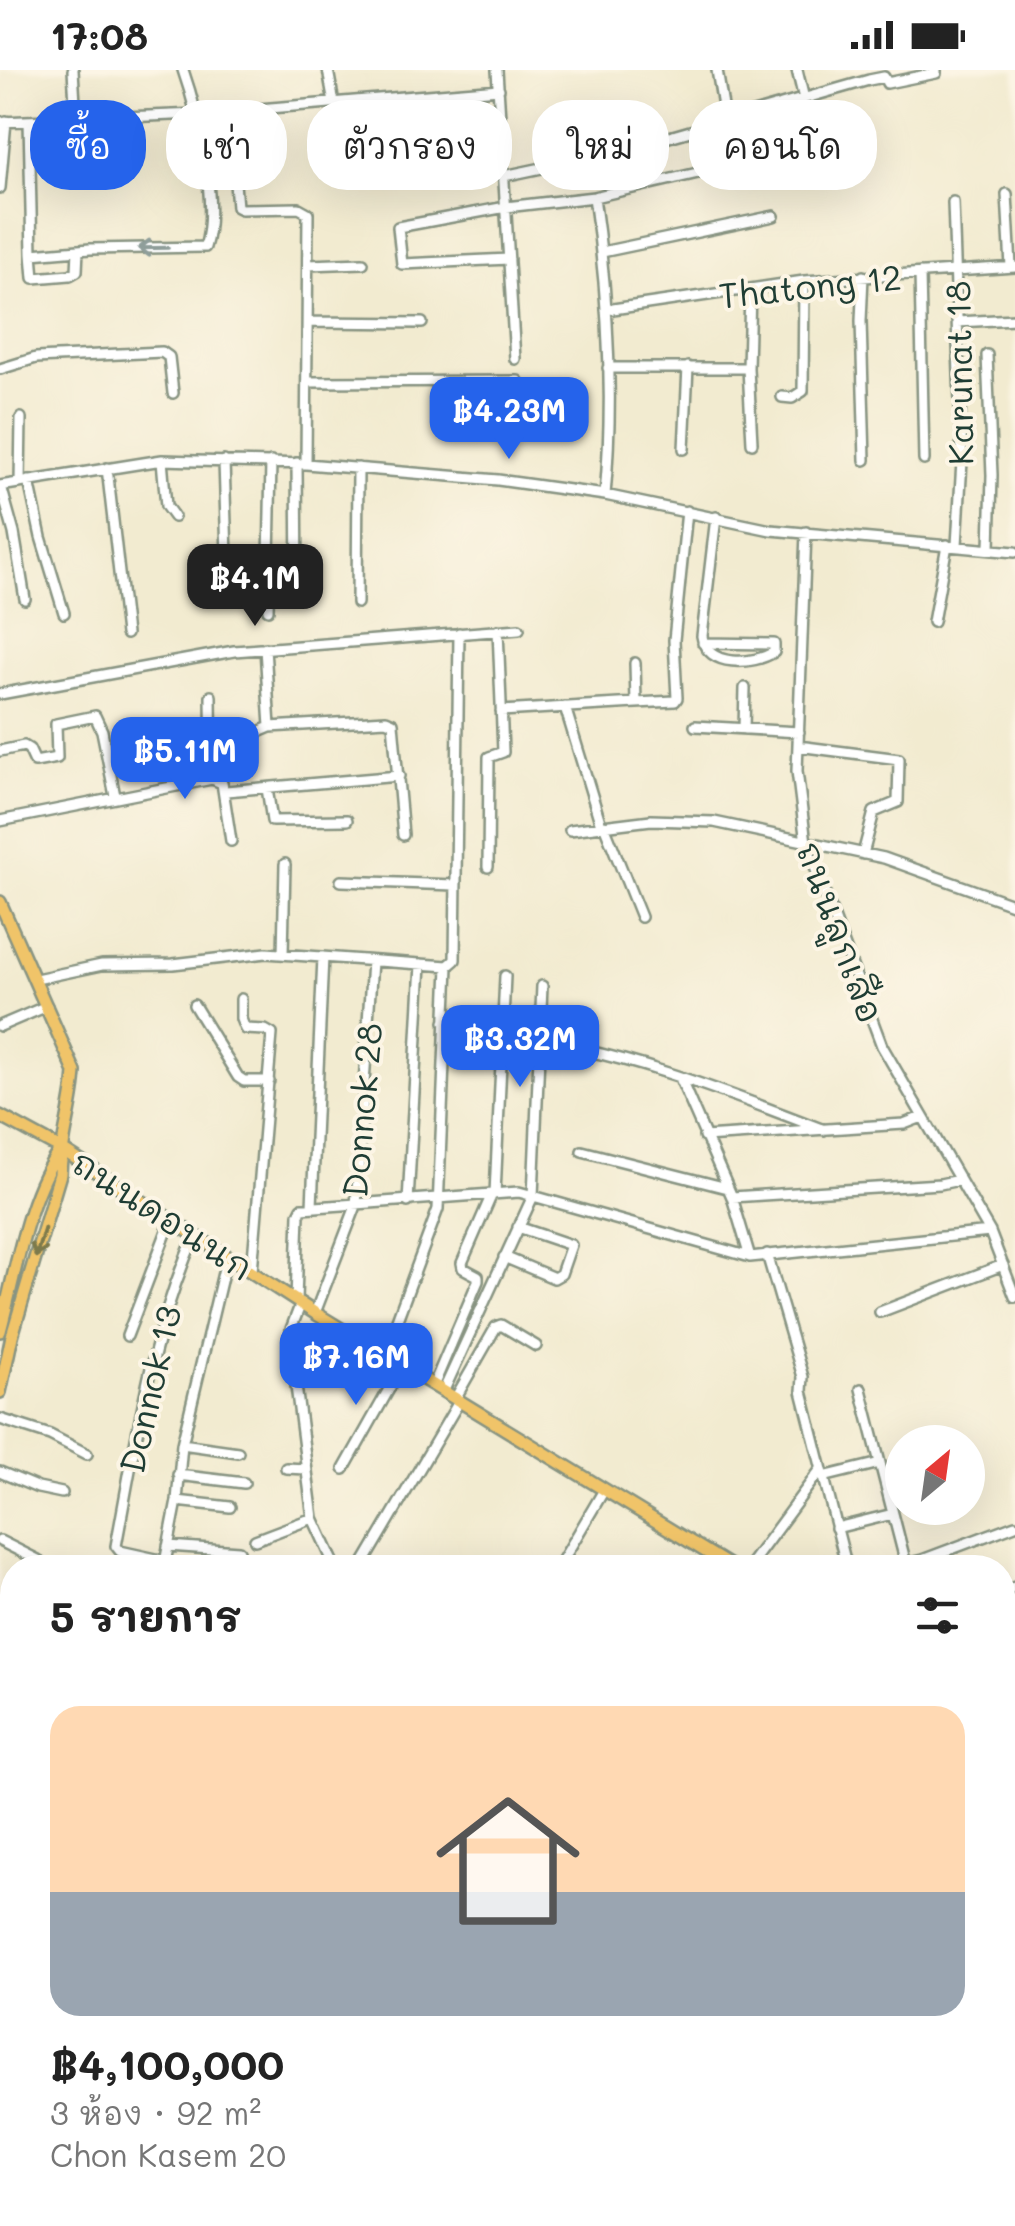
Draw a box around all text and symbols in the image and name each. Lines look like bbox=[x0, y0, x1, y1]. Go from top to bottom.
text: 17:08 bbox=[50, 10, 148, 60]
chip: ซื้อ bbox=[30, 100, 146, 190]
chip: เช่า bbox=[166, 100, 287, 190]
chip: ตัวกรอง bbox=[307, 100, 512, 190]
chip: ใหม่ bbox=[532, 100, 669, 190]
chip: คอนโด bbox=[689, 100, 877, 190]
one-way arrow bbox=[137, 238, 170, 258]
street label: Thatong 12 bbox=[716, 253, 904, 317]
street label: Karunat 18 bbox=[933, 280, 983, 466]
pin: ฿4.23M bbox=[428, 377, 590, 462]
text: ฿4.23M bbox=[452, 388, 566, 430]
pin: ฿4.1M bbox=[185, 544, 325, 629]
text: ฿4.1M bbox=[209, 555, 301, 597]
pin: ฿5.11M bbox=[104, 717, 266, 802]
text: ฿5.11M bbox=[133, 728, 237, 770]
street label: ถนนลูกเสือ bbox=[782, 835, 895, 1031]
pin: ฿3.32M bbox=[439, 1005, 601, 1090]
text: ฿3.32M bbox=[463, 1016, 577, 1058]
street label: Donnok 28 bbox=[330, 1021, 392, 1199]
street label: ถนนดอนนก bbox=[63, 1138, 263, 1290]
one-way arrow bbox=[30, 1227, 48, 1259]
street label: Donnok 13 bbox=[107, 1301, 191, 1477]
pin: ฿7.16M bbox=[275, 1323, 437, 1408]
text: ฿7.16M bbox=[302, 1334, 410, 1376]
north arrow bbox=[885, 1425, 985, 1525]
map controls bbox=[885, 1425, 985, 1525]
text: 5 รายการ bbox=[50, 1588, 242, 1643]
icon: filters bbox=[910, 1588, 965, 1643]
icon: home bbox=[418, 1771, 598, 1951]
text: ฿4,100,000 bbox=[50, 2036, 284, 2091]
text: 3 ห้อง · 92 m² bbox=[50, 2091, 261, 2133]
text: Chon Kasem 20 bbox=[50, 2133, 286, 2175]

